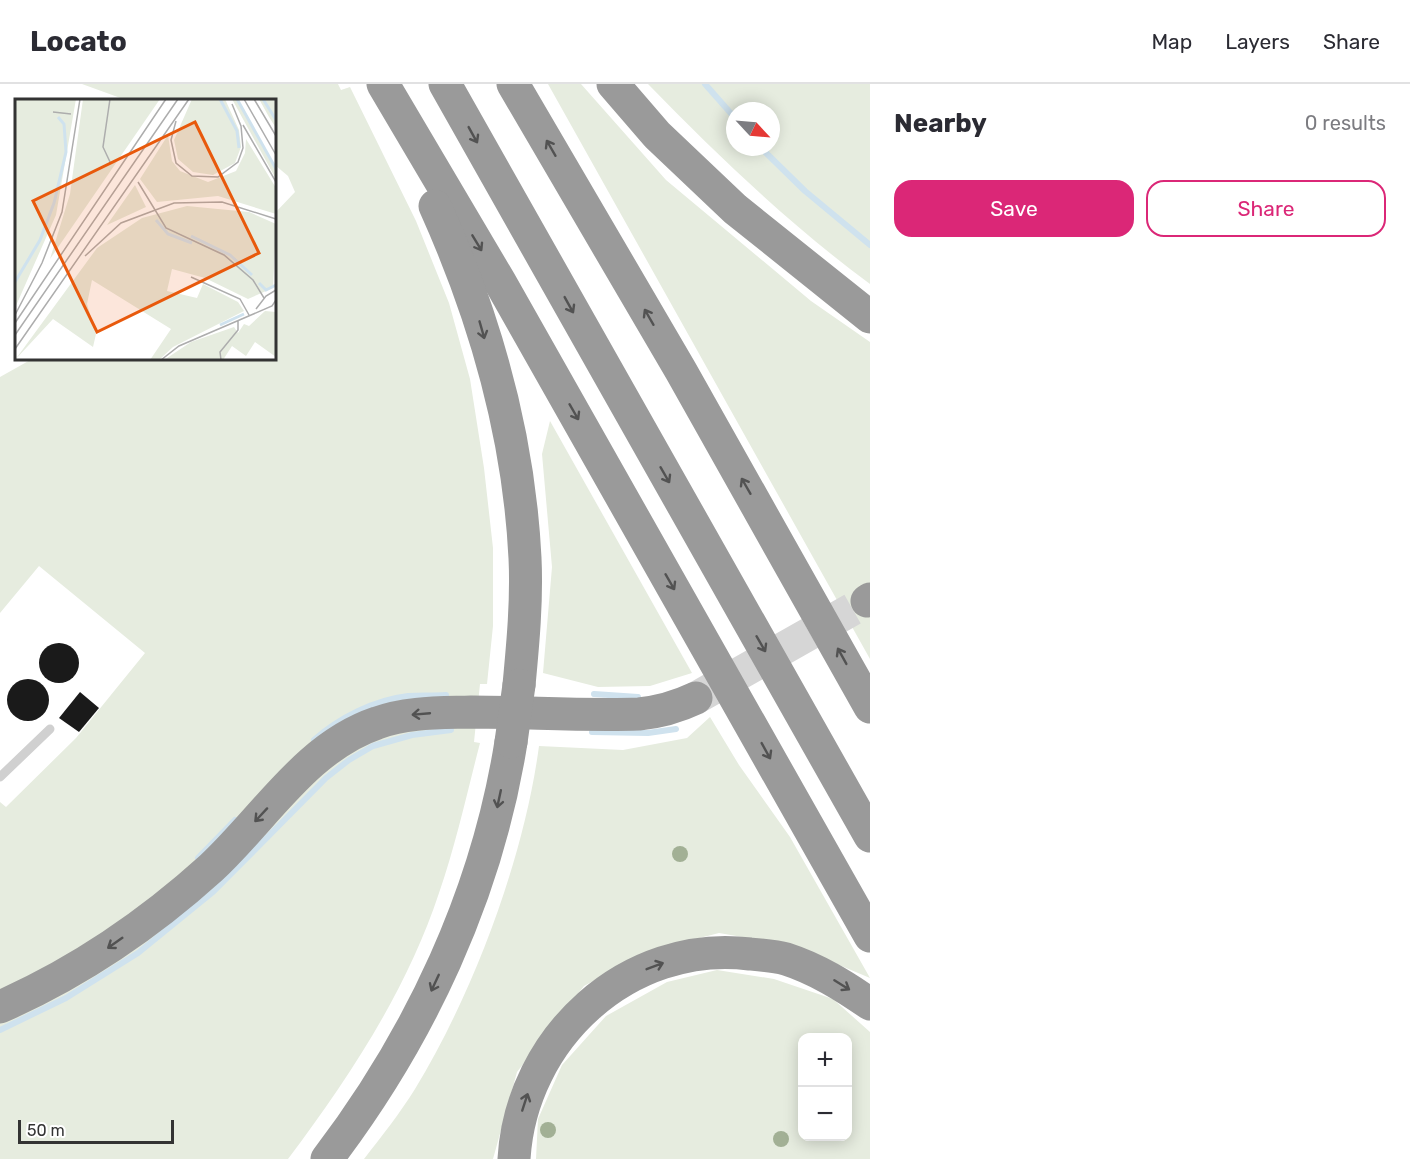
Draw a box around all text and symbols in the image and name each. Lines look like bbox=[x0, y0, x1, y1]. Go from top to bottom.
text: Locato bbox=[30, 25, 127, 58]
text: Map bbox=[1151, 29, 1192, 54]
text: Layers bbox=[1225, 29, 1290, 54]
text: Share bbox=[1323, 29, 1380, 54]
inset map bbox=[15, 99, 276, 360]
north arrow bbox=[726, 102, 780, 156]
text: Nearby bbox=[894, 108, 987, 139]
text: 0 results bbox=[1305, 111, 1386, 135]
one-way arrow bbox=[468, 126, 480, 143]
one-way arrow bbox=[544, 140, 556, 157]
button: Save bbox=[894, 180, 1134, 237]
button: Share bbox=[1146, 180, 1386, 237]
one-way arrow bbox=[471, 234, 483, 251]
one-way arrow bbox=[563, 296, 575, 313]
one-way arrow bbox=[643, 308, 654, 326]
one-way arrow bbox=[477, 320, 488, 339]
one-way arrow bbox=[568, 403, 580, 420]
one-way arrow bbox=[659, 466, 671, 483]
one-way arrow bbox=[740, 478, 752, 495]
one-way arrow bbox=[664, 573, 676, 590]
one-way arrow bbox=[756, 635, 767, 653]
one-way arrow bbox=[835, 648, 847, 665]
one-way arrow bbox=[412, 709, 431, 720]
one-way arrow bbox=[761, 742, 772, 760]
one-way arrow bbox=[493, 789, 505, 808]
one-way arrow bbox=[254, 808, 269, 823]
one-way arrow bbox=[107, 937, 124, 949]
one-way arrow bbox=[645, 960, 664, 971]
one-way arrow bbox=[428, 973, 440, 991]
one-way arrow bbox=[833, 980, 850, 992]
map controls bbox=[798, 1033, 852, 1141]
button: + bbox=[798, 1033, 852, 1087]
button: − bbox=[798, 1087, 852, 1141]
one-way arrow bbox=[520, 1093, 531, 1112]
scale bar bbox=[18, 1117, 174, 1144]
text: 50 m bbox=[27, 1121, 65, 1140]

